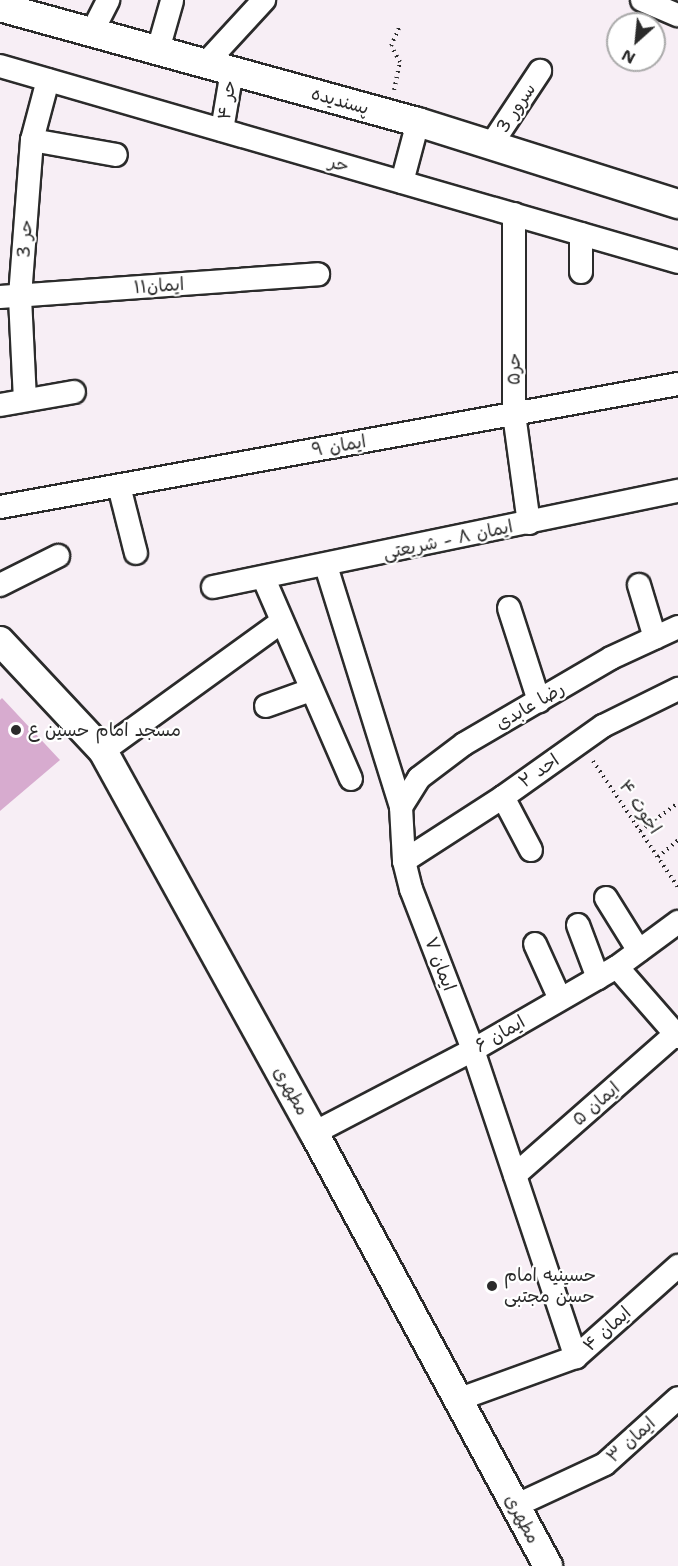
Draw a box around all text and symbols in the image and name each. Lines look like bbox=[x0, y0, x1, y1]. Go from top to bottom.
north arrow bbox=[606, 12, 666, 72]
text: N bbox=[618, 44, 639, 69]
street label: حر ۴ bbox=[213, 79, 241, 121]
street label: سرور 3 bbox=[492, 79, 540, 137]
street label: پسندیده bbox=[309, 83, 371, 119]
street label: حر bbox=[326, 151, 352, 177]
street label: حر 3 bbox=[13, 219, 37, 259]
street label: ایمان۱۱ bbox=[133, 273, 185, 299]
street label: حر۵ bbox=[503, 353, 525, 385]
street label: ایمان ۹ bbox=[310, 431, 368, 461]
street label: ایمان ۸ - شریعتی bbox=[381, 516, 515, 564]
street label: رضا عابدی bbox=[492, 678, 568, 734]
place label: مسجد امام حسین ع bbox=[28, 719, 181, 741]
marker: مسجد امام حسین ع bbox=[9, 723, 23, 737]
street label: احد ۲ bbox=[515, 749, 563, 793]
street label: اخوت ۴ bbox=[614, 776, 666, 838]
street label: ایمان ۷ bbox=[420, 934, 460, 994]
street label: ایمان ۶ bbox=[471, 1011, 529, 1057]
street label: مطهری bbox=[269, 1063, 313, 1119]
street label: ایمان ۵ bbox=[568, 1078, 624, 1130]
place label: حسینیه امام حسن مجتبی bbox=[504, 1265, 596, 1308]
marker: حسینیه امام حسن مجتبی bbox=[485, 1279, 499, 1293]
street label: ایمان ۴ bbox=[579, 1302, 635, 1356]
street label: ایمان ۳ bbox=[602, 1413, 660, 1467]
street label: مطهری bbox=[500, 1491, 544, 1547]

